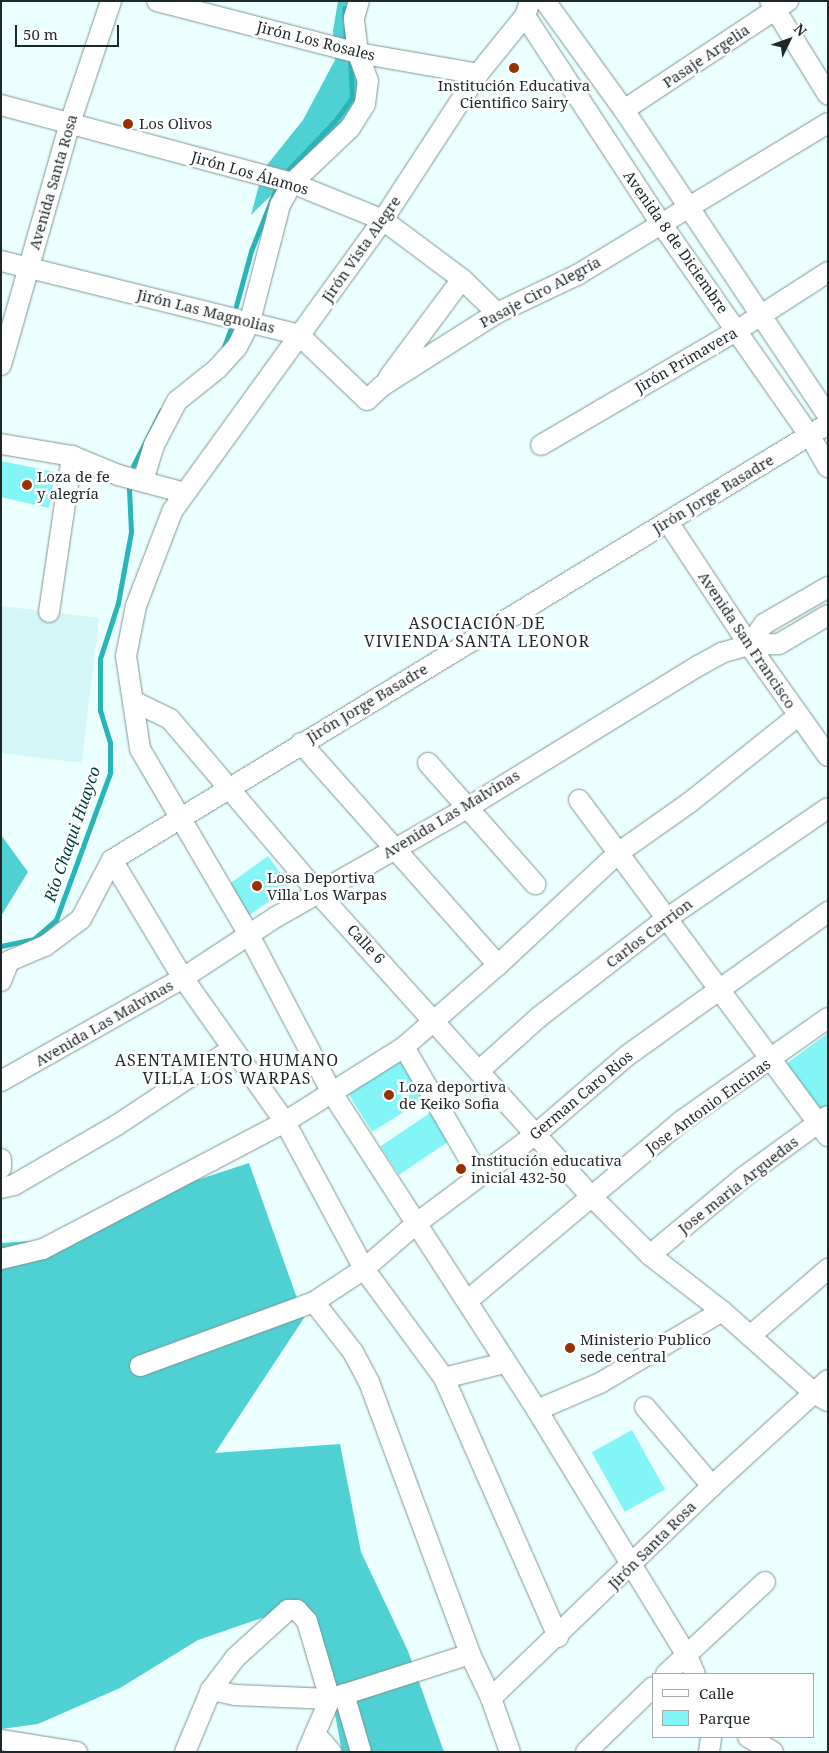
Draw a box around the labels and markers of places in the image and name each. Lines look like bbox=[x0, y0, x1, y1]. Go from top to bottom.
marker: Institución Educativa Cientifico Sairy bbox=[508, 62, 520, 74]
place label: Institución Educativa Cientifico Sairy bbox=[438, 76, 590, 111]
place label: Los Olivos bbox=[139, 115, 212, 133]
marker: Los Olivos bbox=[121, 117, 135, 131]
place label: Loza de fe y alegría bbox=[37, 467, 110, 502]
marker: Loza de fe y alegría bbox=[21, 479, 33, 491]
place label: Losa Deportiva Villa Los Warpas bbox=[267, 868, 387, 903]
marker: Losa Deportiva Villa Los Warpas bbox=[251, 880, 263, 892]
place label: Loza deportiva de Keiko Sofia bbox=[399, 1077, 506, 1112]
marker: Loza deportiva de Keiko Sofia bbox=[383, 1089, 395, 1101]
place label: Institución educativa inicial 432-50 bbox=[471, 1151, 622, 1186]
marker: Institución educativa inicial 432-50 bbox=[455, 1163, 467, 1175]
place label: Ministerio Publico sede central bbox=[580, 1330, 711, 1365]
marker: Ministerio Publico sede central bbox=[564, 1342, 576, 1354]

